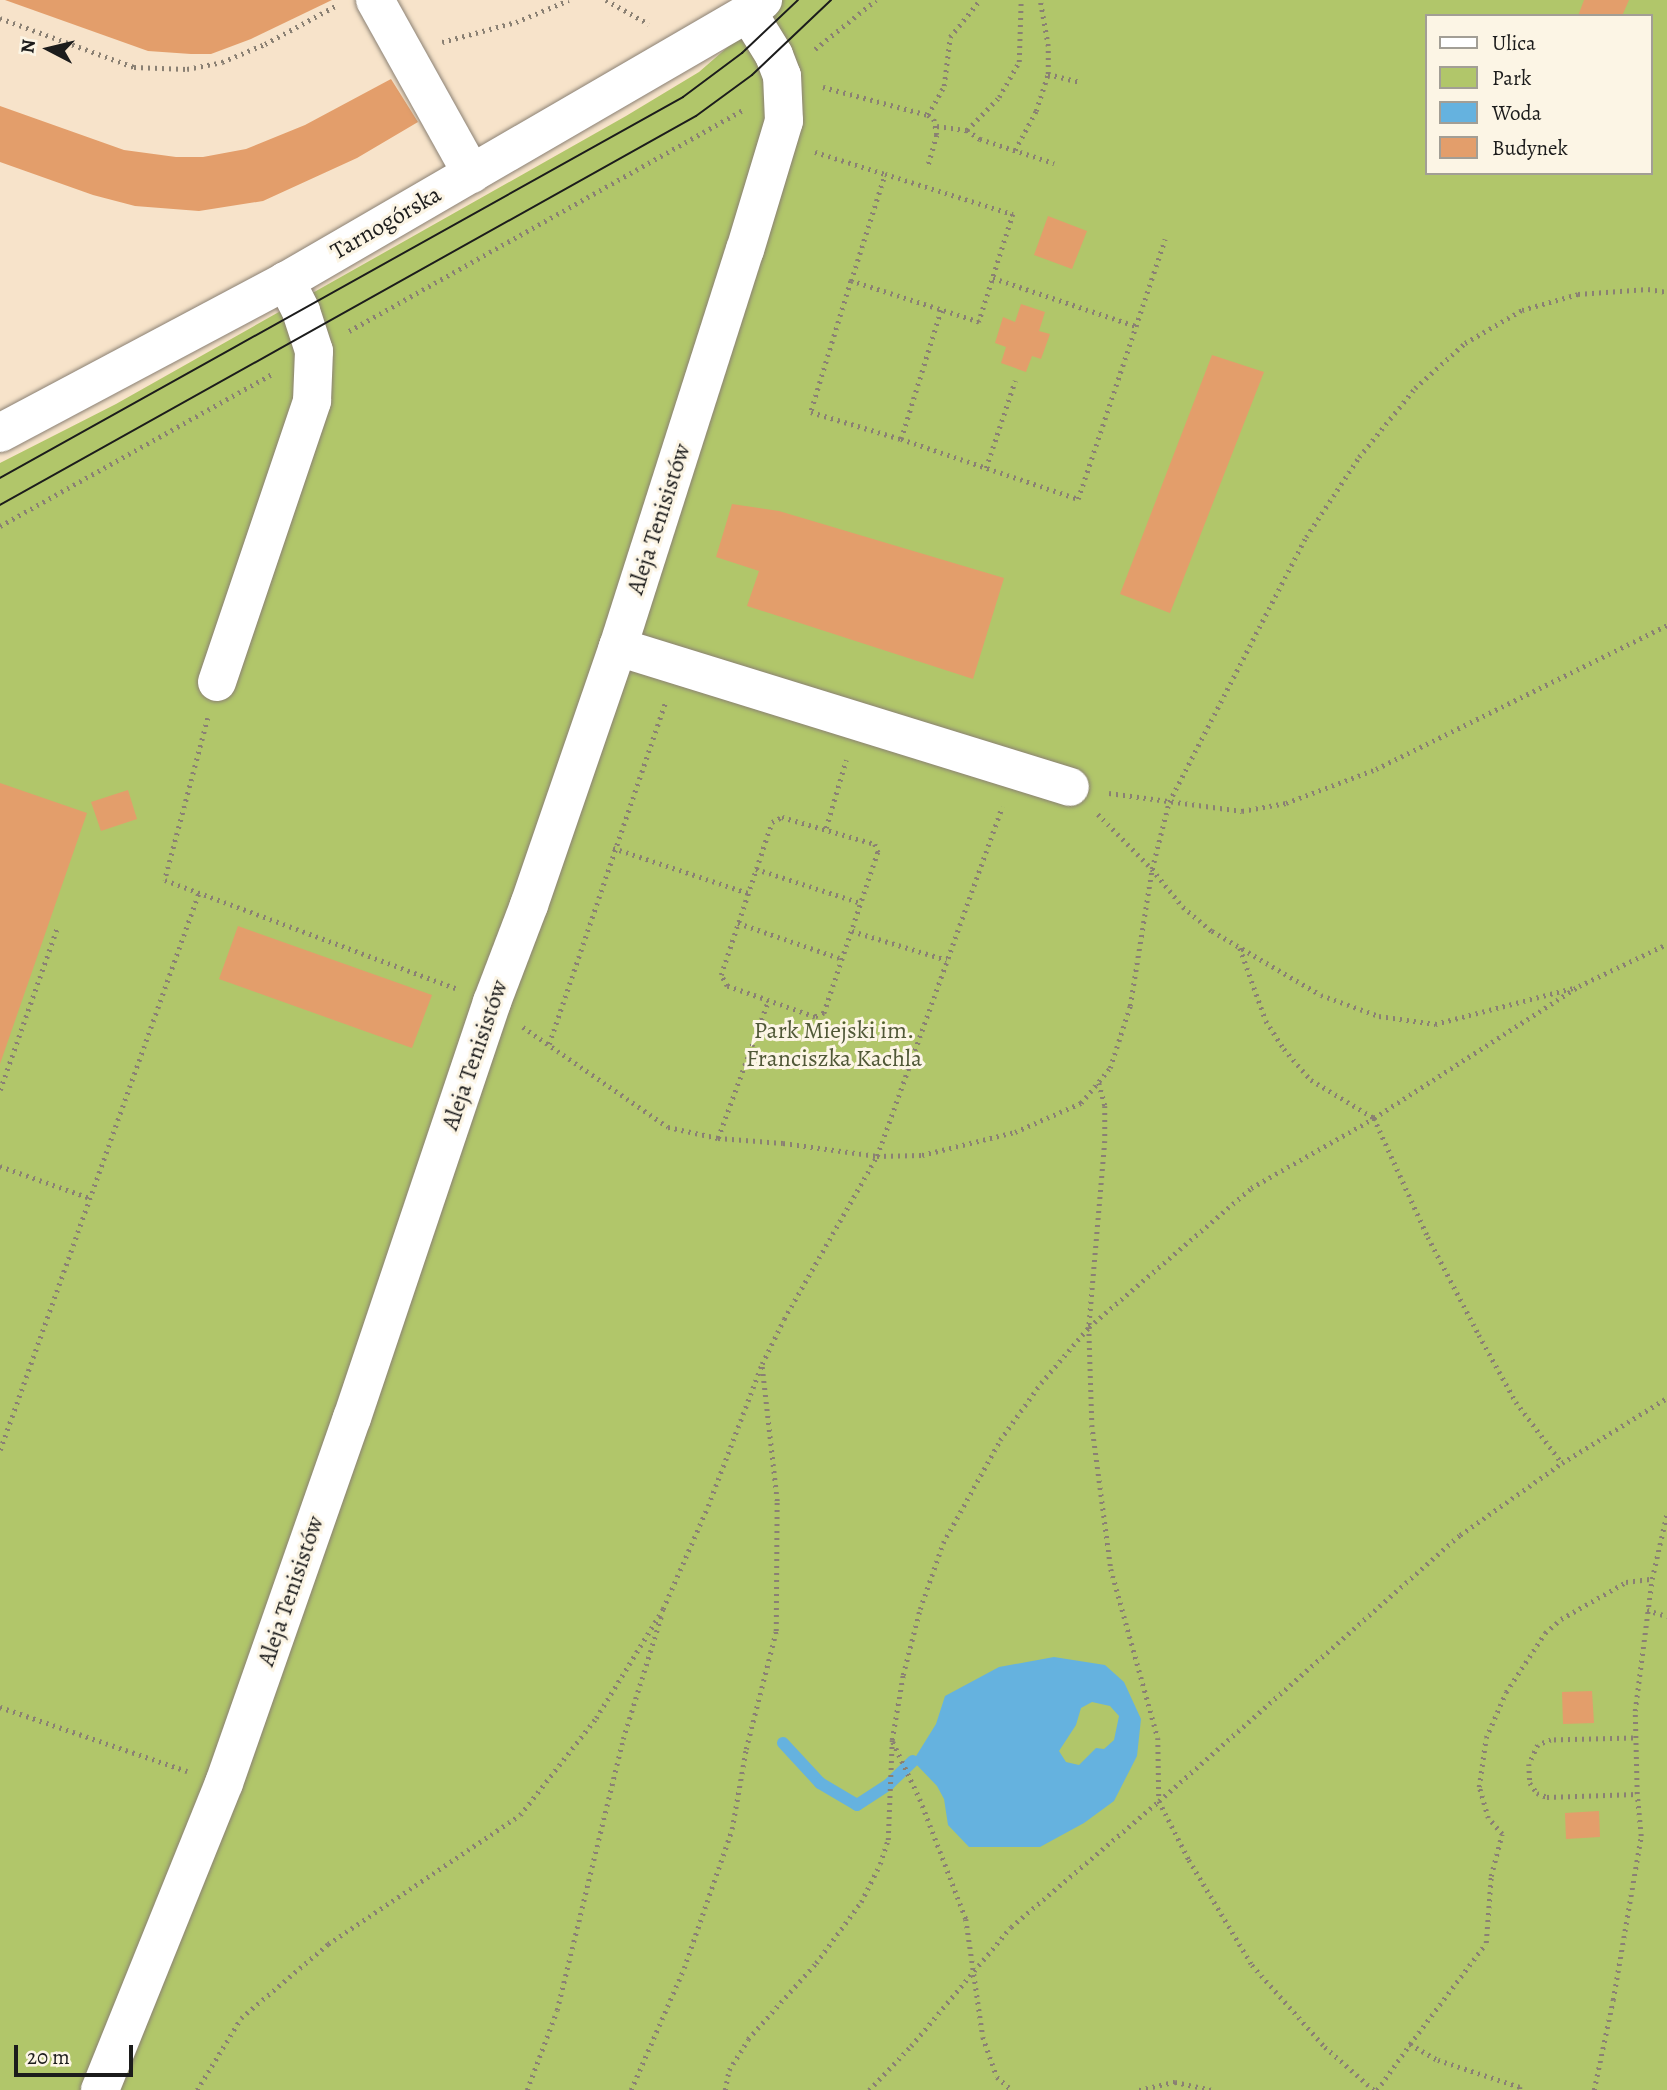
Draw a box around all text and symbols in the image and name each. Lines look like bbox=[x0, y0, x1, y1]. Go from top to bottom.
north arrow bbox=[14, 14, 84, 84]
legend bbox=[1426, 14, 1653, 175]
text: Ulica bbox=[1492, 29, 1536, 57]
text: N bbox=[14, 38, 42, 55]
text: Park bbox=[1492, 64, 1531, 92]
text: Woda bbox=[1492, 99, 1542, 127]
text: Budynek bbox=[1492, 134, 1568, 162]
street label: Tarnogórska bbox=[326, 180, 446, 266]
street label: Aleja Tenisistów bbox=[621, 440, 697, 598]
street label: Aleja Tenisistów bbox=[436, 976, 514, 1134]
park label: Park Miejski im. Franciszka Kachla bbox=[746, 1017, 922, 1073]
street label: Aleja Tenisistów bbox=[252, 1512, 330, 1670]
scale bar bbox=[18, 2030, 136, 2074]
text: 20 m bbox=[27, 2043, 70, 2071]

